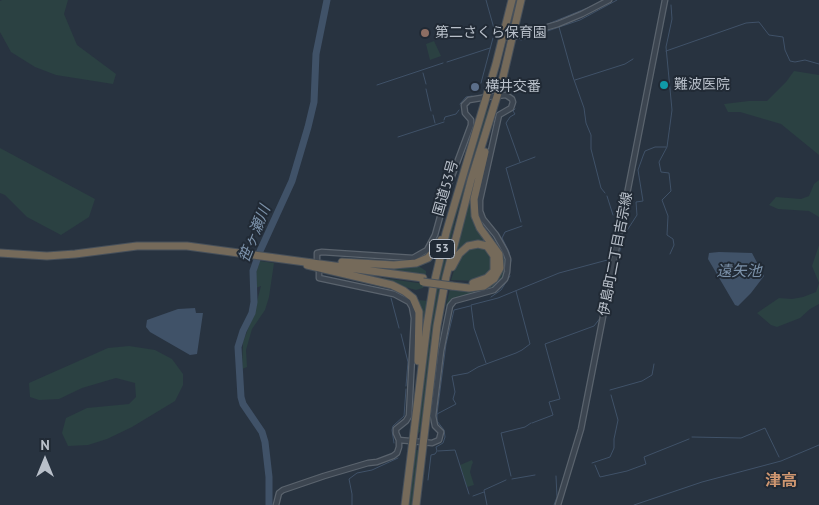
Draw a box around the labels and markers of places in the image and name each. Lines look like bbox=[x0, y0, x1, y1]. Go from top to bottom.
place label: 第二さくら保育園 bbox=[435, 25, 547, 41]
marker: 第二さくら保育園 bbox=[419, 27, 431, 39]
place label: 難波医院 bbox=[674, 77, 730, 93]
place label: 横井交番 bbox=[485, 79, 541, 95]
marker: 難波医院 bbox=[658, 79, 670, 91]
marker: 横井交番 bbox=[469, 81, 481, 93]

